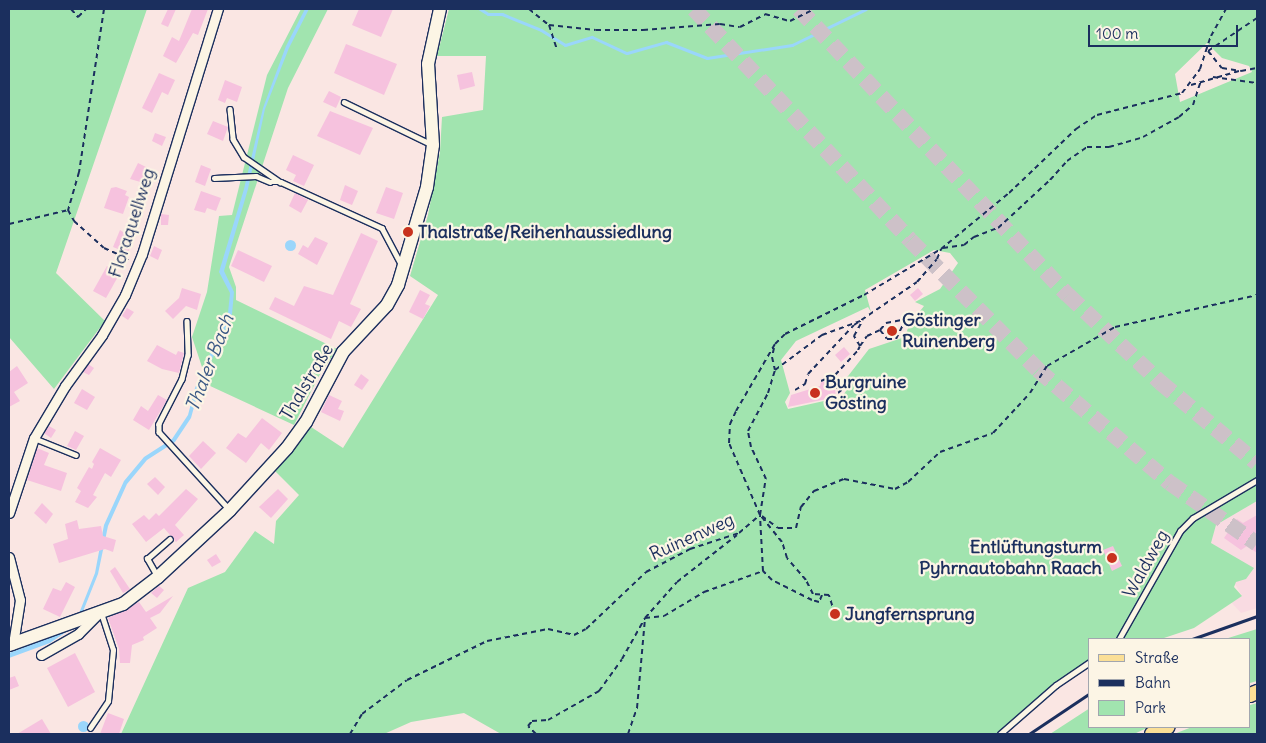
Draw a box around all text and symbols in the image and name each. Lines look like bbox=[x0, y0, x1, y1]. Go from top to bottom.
scale bar bbox=[1091, 15, 1241, 47]
text: 100 m bbox=[1096, 24, 1138, 43]
street label: Floraquellweg bbox=[104, 166, 160, 280]
place label: Thalstraße/Reihenhaussiedlung bbox=[418, 221, 672, 243]
marker: Thalstraße/Reihenhaussiedlung bbox=[402, 226, 414, 238]
place label: Göstinger Ruinenberg bbox=[902, 310, 995, 352]
water label: Thaler Bach bbox=[181, 311, 239, 415]
marker: Göstinger Ruinenberg bbox=[886, 325, 898, 337]
street label: Thalstraße bbox=[276, 340, 338, 424]
place label: Burgruine Gösting bbox=[825, 372, 907, 414]
marker: Burgruine Gösting bbox=[809, 387, 821, 399]
street label: Ruinenweg bbox=[646, 509, 738, 565]
street label: Waldweg bbox=[1118, 526, 1174, 602]
place label: Entlüftungsturm Pyhrnautobahn Raach bbox=[919, 537, 1102, 580]
marker: Entlüftungsturm Pyhrnautobahn Raach bbox=[1106, 552, 1118, 564]
place label: Jungfernsprung bbox=[845, 603, 975, 625]
marker: Jungfernsprung bbox=[829, 608, 841, 620]
legend bbox=[1088, 638, 1251, 728]
text: Straße bbox=[1135, 648, 1179, 667]
text: Bahn bbox=[1135, 673, 1171, 692]
text: Park bbox=[1135, 698, 1166, 717]

